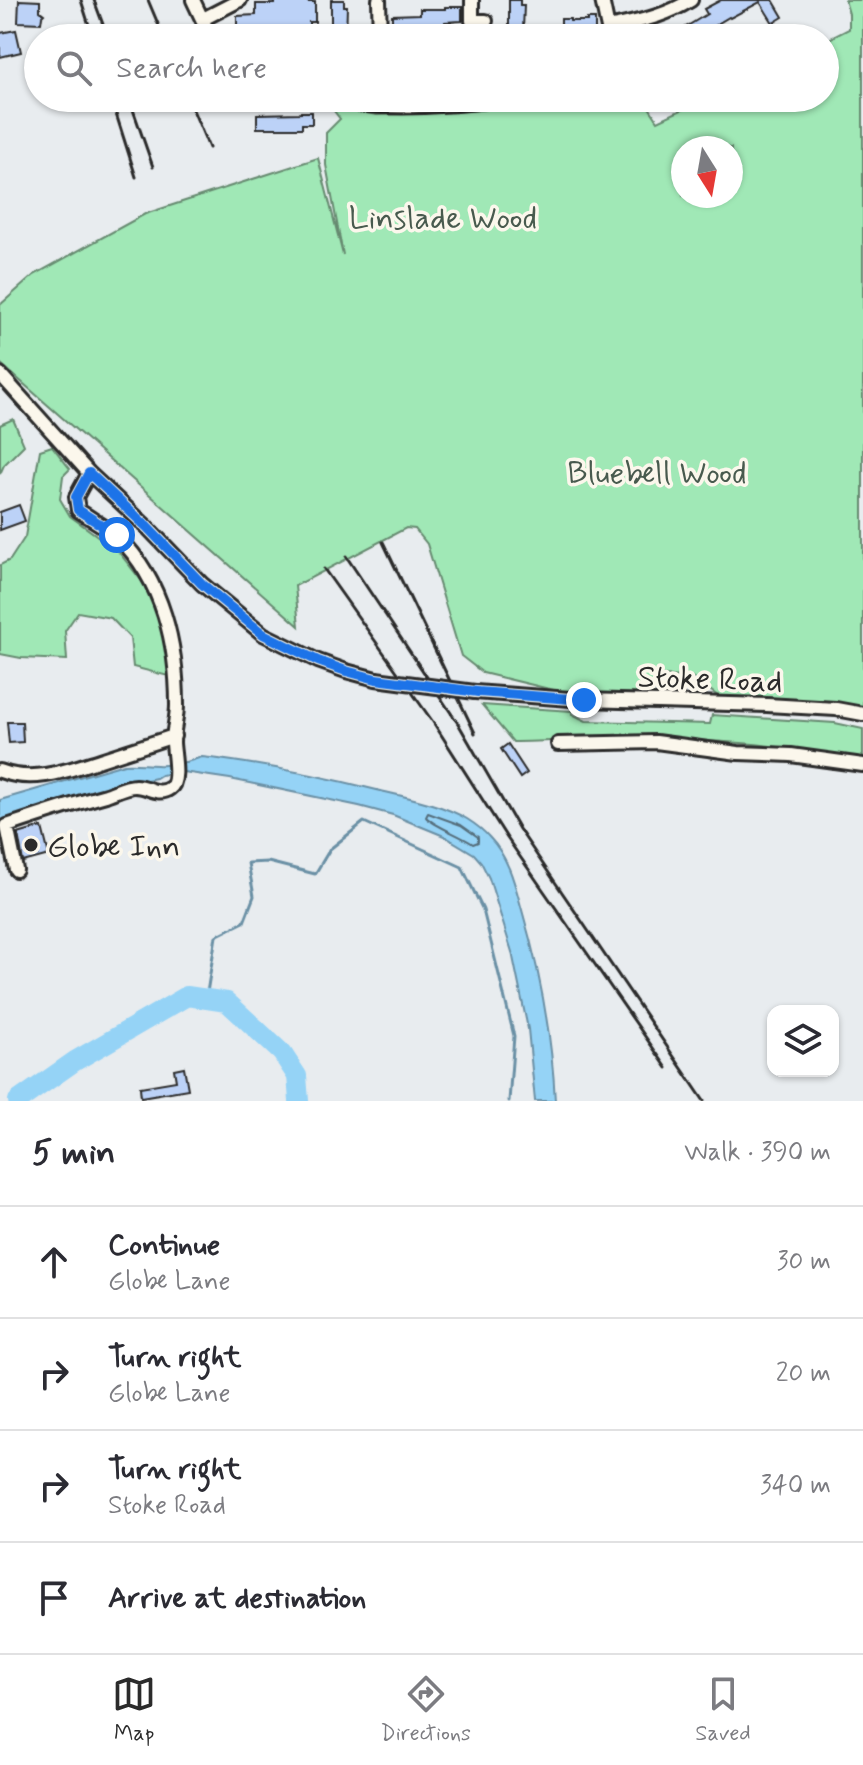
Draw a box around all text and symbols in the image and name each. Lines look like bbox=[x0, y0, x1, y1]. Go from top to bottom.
search box bbox=[24, 24, 839, 112]
icon: search bbox=[52, 46, 96, 90]
text: Search here bbox=[116, 49, 267, 88]
north arrow bbox=[671, 136, 743, 208]
park label: Linslade Wood bbox=[349, 198, 537, 240]
park label: Bluebell Wood bbox=[567, 453, 747, 495]
route start bbox=[99, 517, 135, 553]
street label: Stoke Road bbox=[637, 656, 783, 704]
route end bbox=[566, 682, 602, 718]
place label: Globe Inn bbox=[47, 826, 180, 868]
marker: Globe Inn bbox=[22, 836, 40, 854]
map controls bbox=[767, 1005, 839, 1077]
button: layers bbox=[767, 1005, 839, 1077]
text: 5 min bbox=[32, 1131, 115, 1176]
text: Walk · 390 m bbox=[684, 1136, 831, 1170]
text: Continue bbox=[108, 1226, 220, 1265]
icon: ahead bbox=[32, 1240, 76, 1284]
text: 30 m bbox=[777, 1245, 831, 1279]
text: Globe Lane bbox=[108, 1265, 231, 1299]
text: Turn right bbox=[108, 1338, 241, 1377]
icon: right bbox=[32, 1352, 76, 1396]
text: 20 m bbox=[776, 1357, 831, 1391]
text: Globe Lane bbox=[108, 1377, 231, 1411]
text: Turn right bbox=[108, 1450, 241, 1489]
icon: right bbox=[32, 1464, 76, 1508]
text: 340 m bbox=[760, 1469, 831, 1503]
text: Stoke Road bbox=[108, 1489, 226, 1523]
icon: arrive bbox=[32, 1576, 76, 1620]
text: Arrive at destination bbox=[108, 1579, 366, 1618]
tab: Map bbox=[112, 1672, 156, 1748]
tab: Directions bbox=[380, 1672, 471, 1748]
tab: Saved bbox=[695, 1672, 751, 1748]

